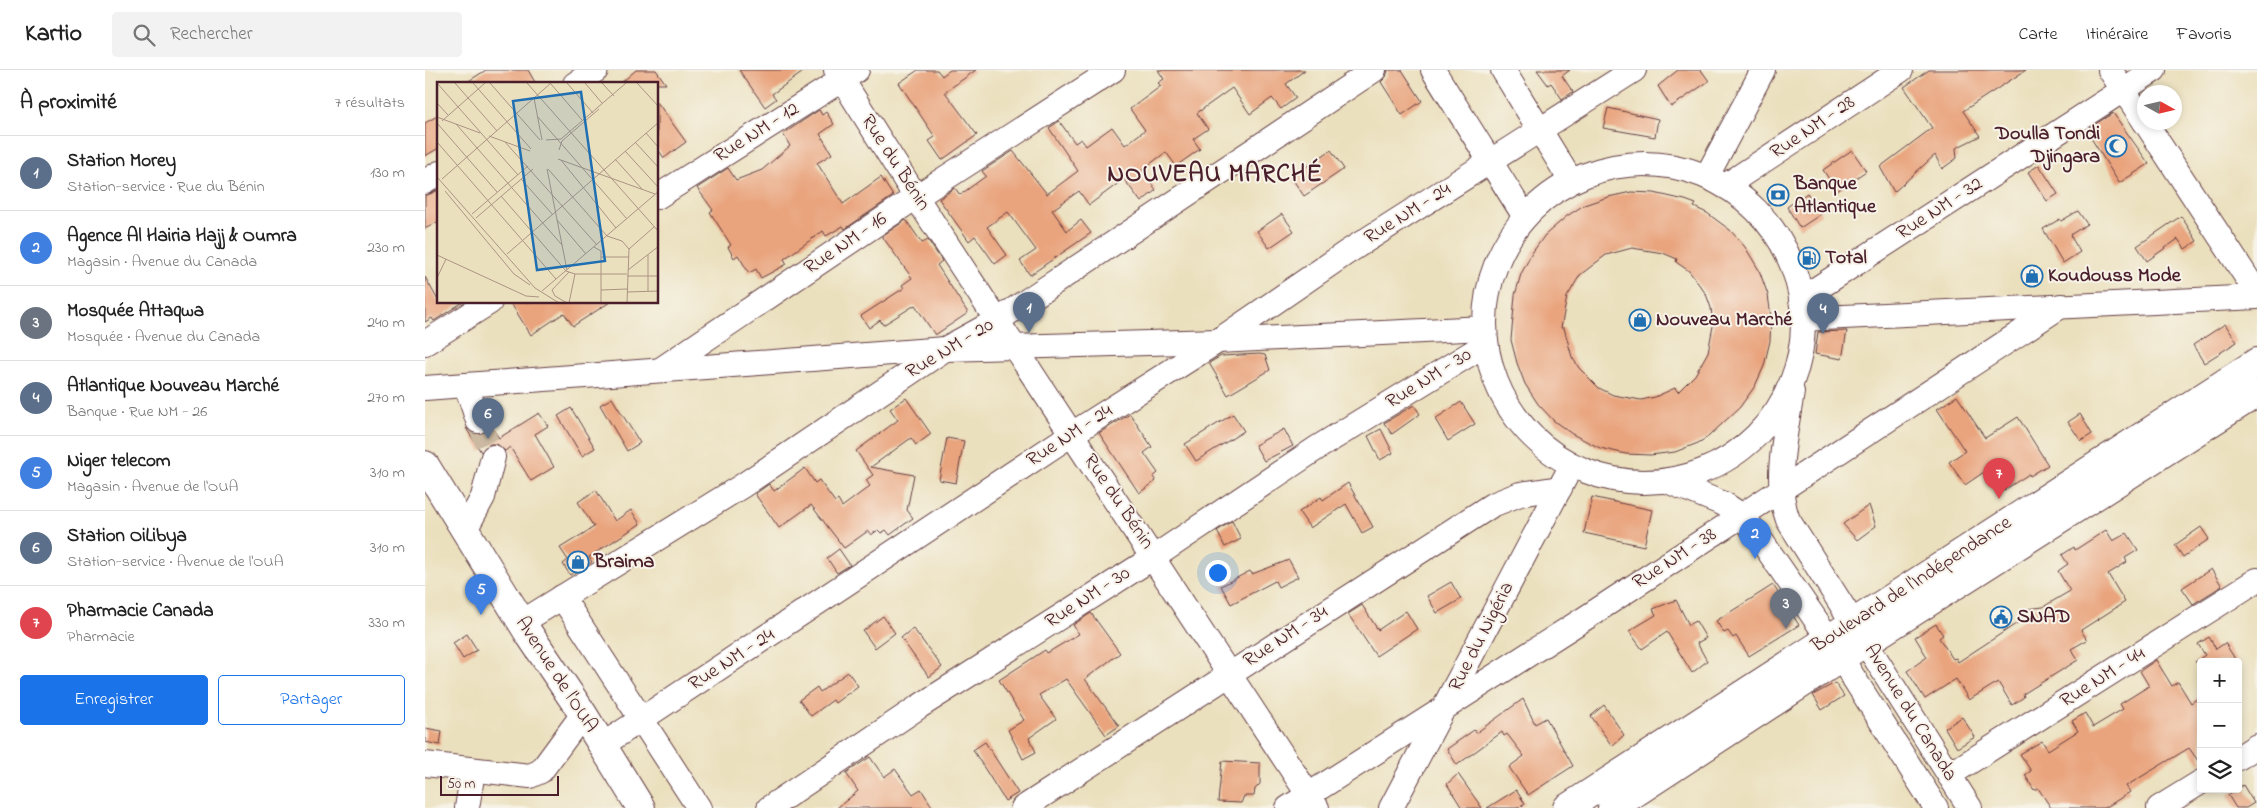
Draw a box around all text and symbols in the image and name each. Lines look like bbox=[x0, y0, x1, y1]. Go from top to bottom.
search box bbox=[112, 12, 462, 57]
text: Kartio bbox=[25, 17, 82, 52]
icon: search bbox=[130, 21, 158, 49]
text: Rechercher bbox=[170, 21, 253, 48]
text: Carte bbox=[2018, 22, 2058, 48]
text: Itinéraire bbox=[2086, 22, 2148, 48]
text: Favoris bbox=[2176, 22, 2232, 48]
inset map bbox=[437, 82, 659, 304]
north arrow bbox=[2137, 85, 2182, 130]
text: À proximité bbox=[20, 88, 117, 118]
street label: Rue NM - 28 bbox=[1765, 89, 1861, 167]
text: 7 résultats bbox=[335, 91, 405, 115]
street label: Rue NM - 12 bbox=[709, 95, 805, 171]
street label: Rue du Bénin bbox=[853, 109, 937, 217]
place label: Doulla Tondi Djingara bbox=[1994, 120, 2100, 173]
mosque icon: Doulla Tondi Djingara bbox=[2104, 134, 2128, 158]
text: Station Morey bbox=[67, 148, 176, 175]
district label: NOUVEAU MARCHÉ bbox=[1107, 157, 1323, 193]
text: 1 bbox=[33, 161, 39, 185]
text: 130 m bbox=[370, 161, 405, 185]
place label: Banque Atlantique bbox=[1793, 170, 1877, 222]
street label: Rue NM - 32 bbox=[1891, 170, 1989, 248]
text: Station-service · Rue du Bénin bbox=[67, 175, 265, 199]
street label: Rue NM - 24 bbox=[1359, 176, 1457, 252]
bank icon: Banque Atlantique bbox=[1766, 183, 1790, 207]
street label: Rue NM - 16 bbox=[799, 205, 894, 282]
text: Agence Al Hairia Hajj & Oumra bbox=[67, 223, 297, 250]
text: 2 bbox=[32, 236, 40, 260]
text: 230 m bbox=[367, 236, 405, 260]
place label: Total bbox=[1825, 244, 1867, 273]
fuel station icon: Total bbox=[1797, 246, 1821, 270]
text: Magasin · Avenue du Canada bbox=[67, 250, 257, 274]
place label: Koudouss Mode bbox=[2048, 262, 2182, 291]
shop icon: Koudouss Mode bbox=[2020, 264, 2044, 288]
pin: 1 bbox=[1013, 292, 1045, 333]
pin: 4 bbox=[1807, 293, 1839, 334]
text: Mosquée Attaqwa bbox=[67, 298, 204, 325]
place label: Nouveau Marché bbox=[1656, 306, 1793, 335]
shop icon: Nouveau Marché bbox=[1628, 308, 1652, 332]
text: 3 bbox=[33, 311, 39, 335]
text: 240 m bbox=[367, 311, 405, 335]
street label: Rue NM - 20 bbox=[900, 311, 1000, 387]
text: Mosquée · Avenue du Canada bbox=[67, 325, 260, 349]
street label: Rue NM - 30 bbox=[1380, 341, 1478, 417]
text: Atlantique Nouveau Marché bbox=[67, 373, 279, 400]
text: 4 bbox=[33, 386, 39, 410]
text: 270 m bbox=[367, 386, 405, 410]
street label: Rue NM - 24 bbox=[1021, 397, 1119, 475]
pin: 6 bbox=[472, 398, 504, 439]
text: Banque · Rue NM - 26 bbox=[67, 400, 207, 424]
text: Niger telecom bbox=[67, 448, 171, 475]
street label: Rue du Bénin bbox=[1075, 448, 1161, 556]
pin: 7 bbox=[1983, 458, 2015, 499]
text: 5 bbox=[31, 461, 41, 485]
text: 310 m bbox=[370, 461, 405, 485]
text: Magasin · Avenue de l'OUA bbox=[67, 475, 238, 499]
street label: Boulevard de l'Indépendance bbox=[1805, 509, 2018, 661]
pin: 2 bbox=[1739, 518, 1771, 559]
street label: Rue NM - 38 bbox=[1627, 521, 1723, 597]
text: Station OiLibya bbox=[67, 523, 187, 550]
text: 6 bbox=[32, 536, 40, 560]
text: 310 m bbox=[370, 536, 405, 560]
place label: Braima bbox=[593, 548, 655, 577]
text: Station-service · Avenue de l'OUA bbox=[67, 550, 284, 574]
shop icon: Braima bbox=[566, 550, 590, 574]
street label: Rue NM - 30 bbox=[1040, 559, 1137, 636]
your location bbox=[1205, 560, 1231, 586]
pin: 5 bbox=[465, 574, 497, 615]
street label: Rue du Nigéria bbox=[1442, 577, 1523, 697]
pin: 3 bbox=[1770, 588, 1802, 629]
text: Pharmacie Canada bbox=[67, 598, 213, 625]
street label: Rue NM - 34 bbox=[1238, 599, 1334, 675]
place label: SNAD bbox=[2017, 603, 2070, 632]
public building icon: SNAD bbox=[1989, 605, 2013, 629]
text: 7 bbox=[33, 611, 39, 635]
text: 330 m bbox=[368, 611, 405, 635]
street label: Avenue de l'OUA bbox=[507, 611, 605, 739]
street label: Rue NM - 24 bbox=[683, 621, 781, 699]
text: Pharmacie bbox=[67, 625, 135, 649]
street label: Avenue du Canada bbox=[1856, 639, 1964, 787]
street label: Rue NM - 44 bbox=[2055, 640, 2151, 716]
map controls bbox=[2197, 658, 2242, 793]
button: + bbox=[2197, 658, 2242, 703]
button: Enregistrer bbox=[20, 675, 208, 725]
button: Partager bbox=[218, 675, 405, 725]
button: − bbox=[2197, 703, 2242, 748]
button: layers bbox=[2197, 748, 2242, 793]
scale bar bbox=[440, 773, 559, 796]
text: 50 m bbox=[447, 774, 475, 795]

